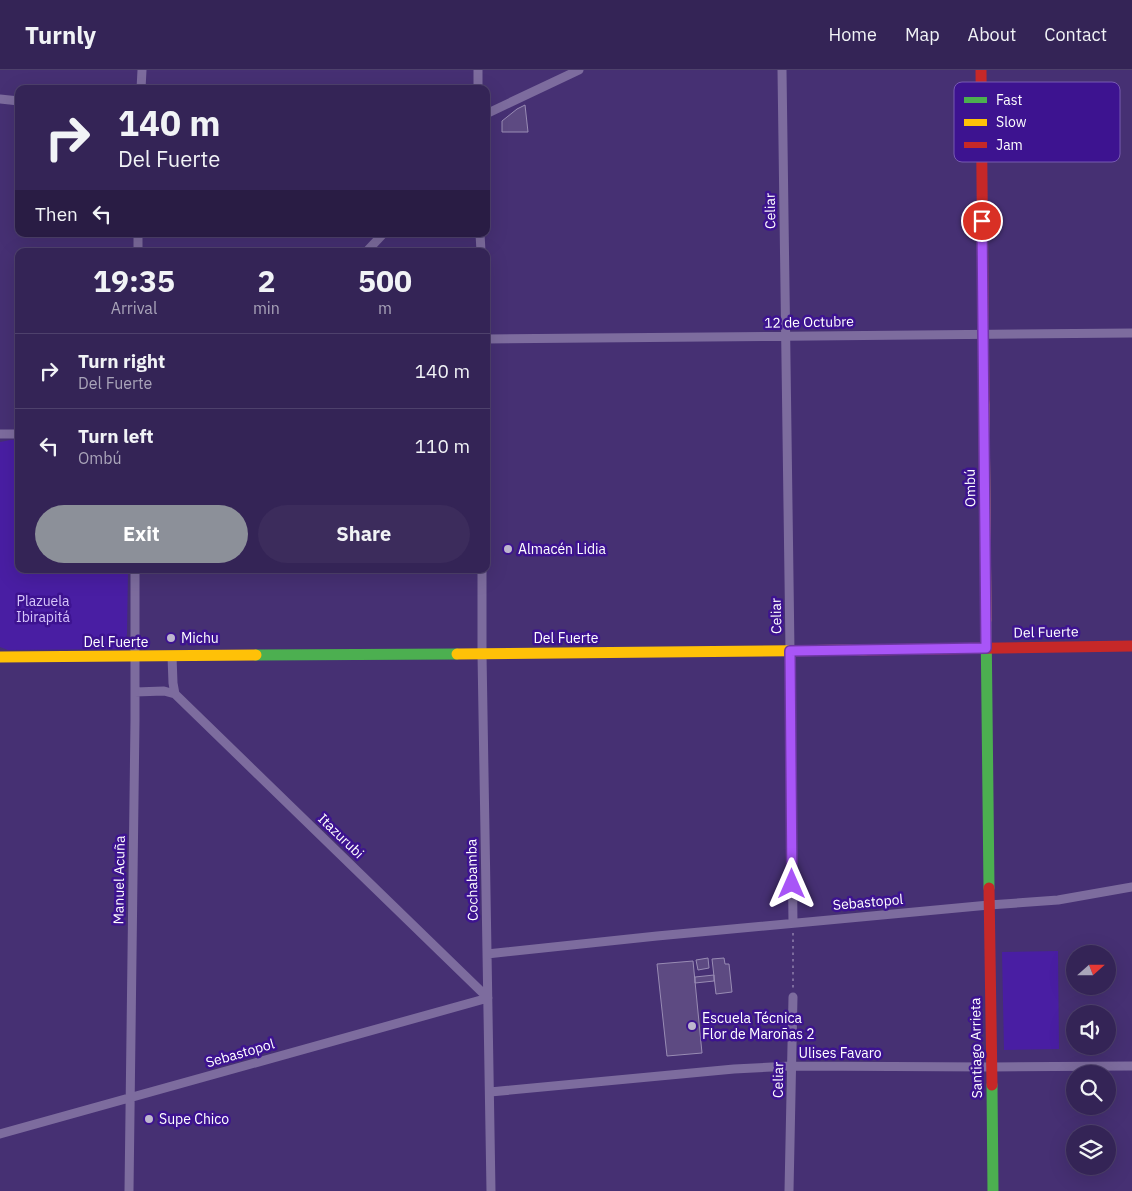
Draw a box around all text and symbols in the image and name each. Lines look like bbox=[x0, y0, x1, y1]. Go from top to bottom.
text: Turnly bbox=[25, 19, 96, 51]
text: Home bbox=[829, 23, 877, 46]
text: Map bbox=[905, 23, 940, 46]
text: About bbox=[968, 23, 1016, 46]
text: Contact bbox=[1044, 23, 1107, 46]
legend bbox=[954, 82, 1120, 162]
text: Fast bbox=[996, 91, 1022, 109]
text: 140 m bbox=[118, 100, 221, 146]
icon: right bbox=[35, 105, 100, 170]
text: Slow bbox=[996, 113, 1027, 131]
text: Jam bbox=[996, 136, 1023, 154]
text: Del Fuerte bbox=[118, 144, 220, 173]
street label: Celiar bbox=[761, 193, 779, 229]
icon: left bbox=[88, 200, 116, 228]
pin bbox=[961, 200, 1003, 242]
text: Then bbox=[35, 202, 78, 226]
icon: arrive bbox=[968, 207, 996, 235]
text: 19:35 bbox=[93, 261, 175, 300]
text: 2 bbox=[257, 261, 275, 300]
text: 500 bbox=[358, 261, 412, 300]
text: Arrival bbox=[111, 298, 157, 318]
text: min bbox=[253, 298, 280, 318]
text: m bbox=[378, 298, 392, 318]
street label: 12 de Octubre bbox=[764, 312, 854, 332]
text: Turn right bbox=[78, 349, 165, 373]
icon: right bbox=[35, 357, 63, 385]
text: 140 m bbox=[415, 359, 470, 383]
text: Del Fuerte bbox=[78, 373, 152, 393]
text: Turn left bbox=[78, 424, 154, 448]
icon: left bbox=[35, 432, 63, 460]
text: 110 m bbox=[415, 434, 470, 458]
text: Ombú bbox=[78, 448, 122, 468]
street label: Ombú bbox=[961, 469, 979, 507]
button: Exit bbox=[35, 505, 248, 563]
button: Share bbox=[258, 505, 470, 563]
place label: Almacén Lidia bbox=[518, 540, 607, 558]
marker: Almacén Lidia bbox=[502, 543, 514, 555]
park label: Plazuela Ibirapitá bbox=[16, 592, 70, 626]
street label: Celiar bbox=[767, 598, 785, 634]
street label: Del Fuerte bbox=[1013, 622, 1079, 642]
place label: Michu bbox=[181, 629, 219, 647]
street label: Del Fuerte bbox=[533, 629, 599, 647]
marker: Michu bbox=[165, 632, 177, 644]
street label: Del Fuerte bbox=[83, 633, 149, 651]
street label: Itazurubi bbox=[314, 810, 368, 862]
street label: Manuel Acuña bbox=[109, 835, 129, 925]
street label: Cochabamba bbox=[462, 838, 482, 921]
position arrow bbox=[765, 857, 817, 909]
street label: Sebastopol bbox=[832, 890, 904, 914]
north arrow bbox=[1066, 945, 1116, 995]
map controls bbox=[1066, 945, 1116, 1175]
street label: Santiago Arrieta bbox=[966, 997, 986, 1099]
button: sound bbox=[1066, 1005, 1116, 1055]
place label: Escuela Técnica Flor de Maroñas 2 bbox=[702, 1009, 815, 1043]
marker: Escuela Técnica Flor de Maroñas 2 bbox=[686, 1020, 698, 1032]
street label: Sebastopol bbox=[204, 1035, 277, 1071]
street label: Ulises Favaro bbox=[798, 1044, 882, 1062]
street label: Celiar bbox=[769, 1062, 787, 1098]
button: search bbox=[1066, 1065, 1116, 1115]
place label: Supe Chico bbox=[159, 1110, 229, 1128]
marker: Supe Chico bbox=[143, 1113, 155, 1125]
button: layers bbox=[1066, 1125, 1116, 1175]

